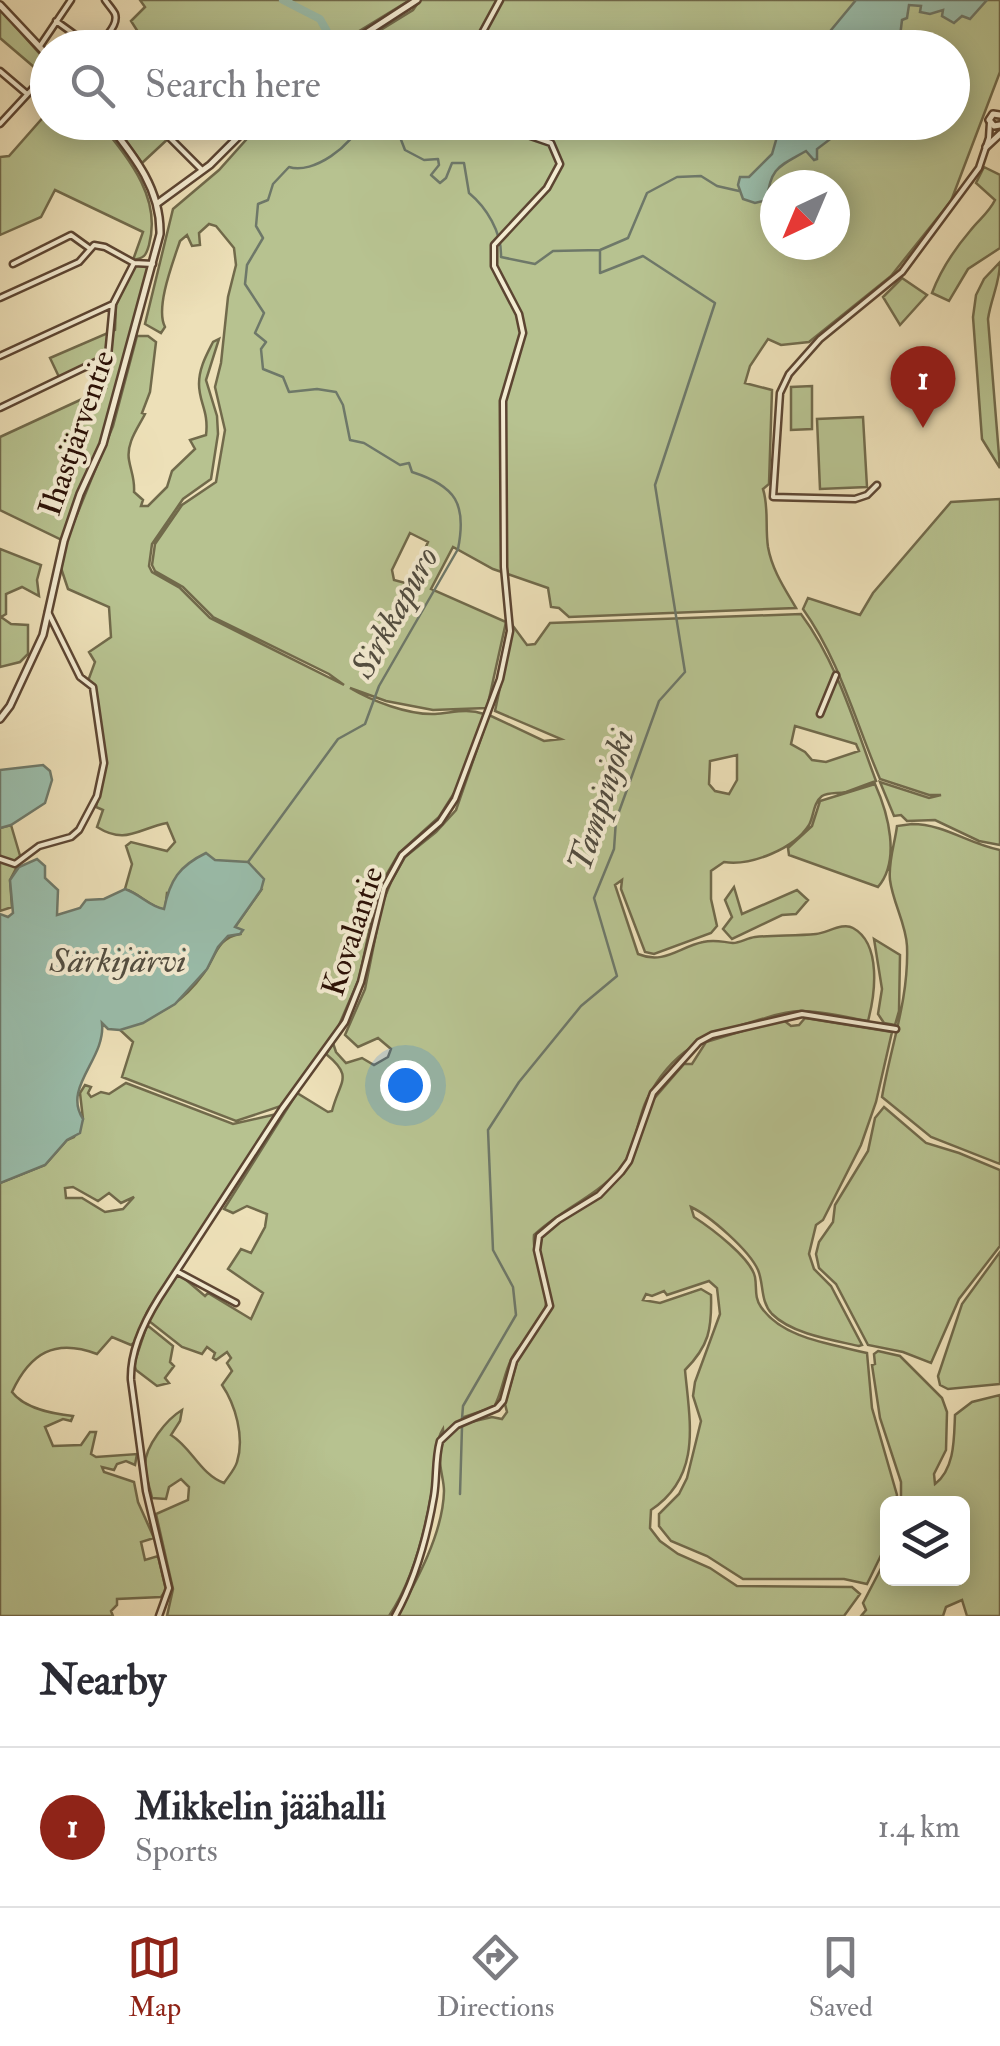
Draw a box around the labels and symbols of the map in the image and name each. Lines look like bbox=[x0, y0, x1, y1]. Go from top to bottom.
north arrow bbox=[760, 170, 850, 260]
street label: Ihastjärventie bbox=[30, 345, 124, 521]
pin: 1 bbox=[890, 346, 956, 428]
water label: Sirkkapuro bbox=[340, 539, 449, 687]
water label: Tampinjoki bbox=[557, 724, 645, 877]
street label: Kovalantie bbox=[313, 862, 393, 1001]
water label: Särkijärvi bbox=[49, 939, 186, 983]
your location bbox=[380, 1060, 431, 1111]

